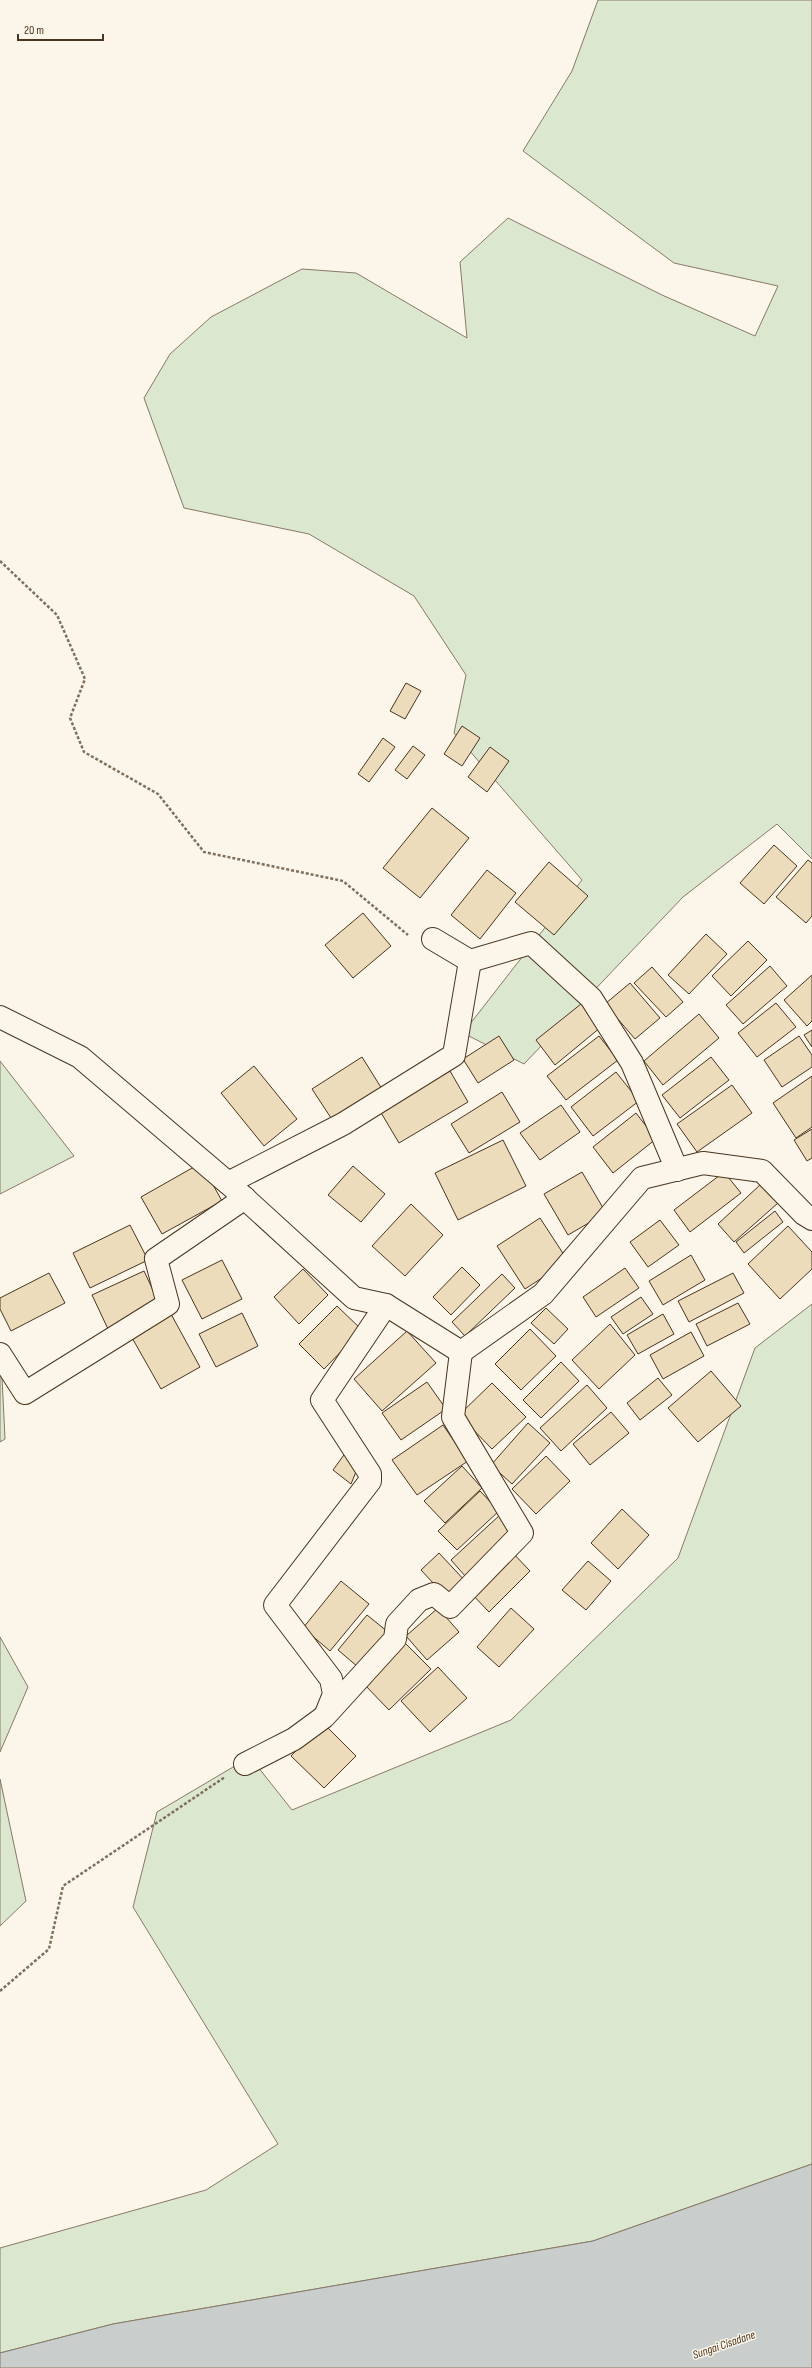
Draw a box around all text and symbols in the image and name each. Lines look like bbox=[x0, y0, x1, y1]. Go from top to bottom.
scale bar bbox=[18, 16, 103, 42]
text: 20 m bbox=[24, 23, 44, 38]
water label: Sungai Cisadane bbox=[691, 2327, 758, 2363]

